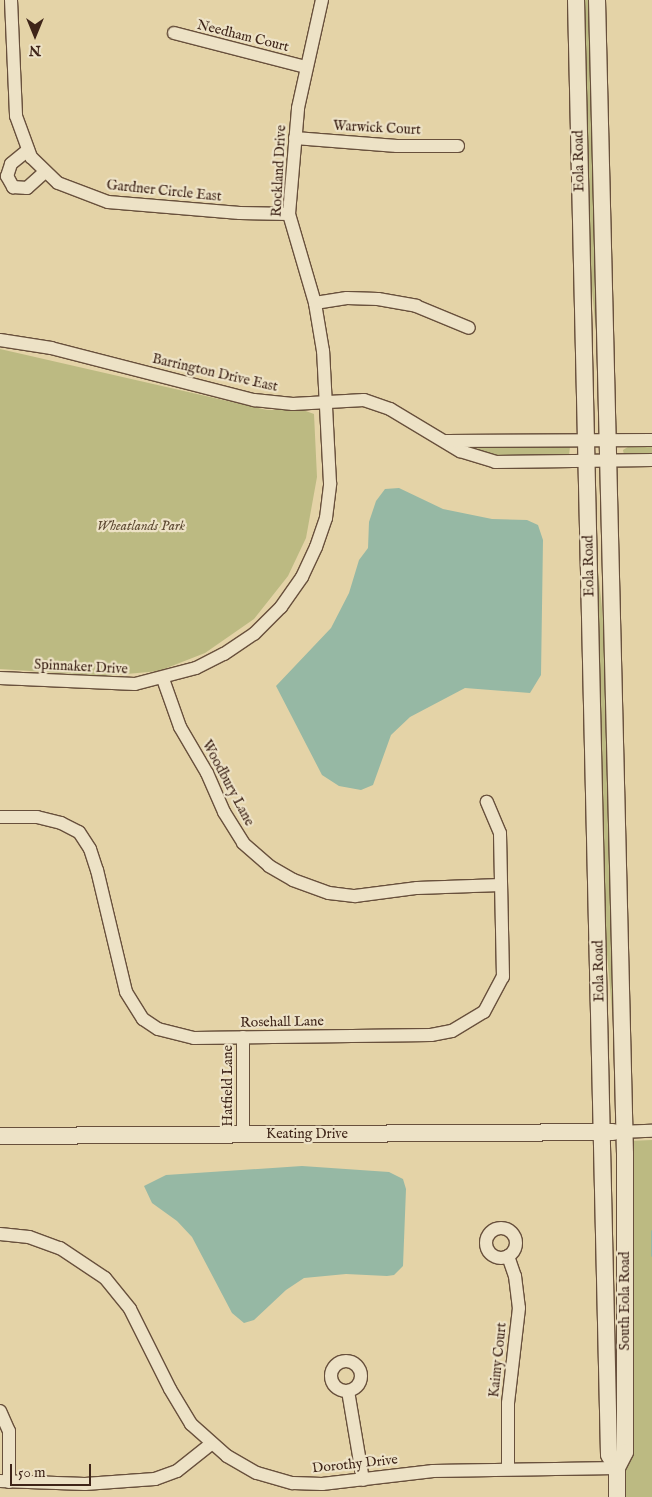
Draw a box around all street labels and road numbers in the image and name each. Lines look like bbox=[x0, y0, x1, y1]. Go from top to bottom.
street label: Needham Court bbox=[195, 16, 291, 56]
street label: Warwick Court bbox=[333, 117, 421, 139]
street label: Rockland Drive bbox=[268, 125, 290, 217]
street label: Eola Road bbox=[570, 130, 588, 192]
street label: Gardner Circle East bbox=[106, 177, 222, 205]
street label: Barrington Drive East bbox=[151, 350, 279, 396]
street label: Eola Road bbox=[580, 535, 598, 597]
street label: Spinnaker Drive bbox=[34, 656, 128, 678]
street label: Woodbury Lane bbox=[198, 737, 258, 829]
street label: Eola Road bbox=[590, 940, 608, 1002]
street label: Rosehall Lane bbox=[240, 1013, 324, 1031]
street label: Hatfield Lane bbox=[220, 1045, 236, 1127]
street label: Keating Drive bbox=[266, 1126, 348, 1142]
street label: South Eola Road bbox=[617, 1251, 633, 1351]
street label: Kaimy Court bbox=[486, 1322, 510, 1398]
street label: Dorothy Drive bbox=[311, 1451, 399, 1477]

